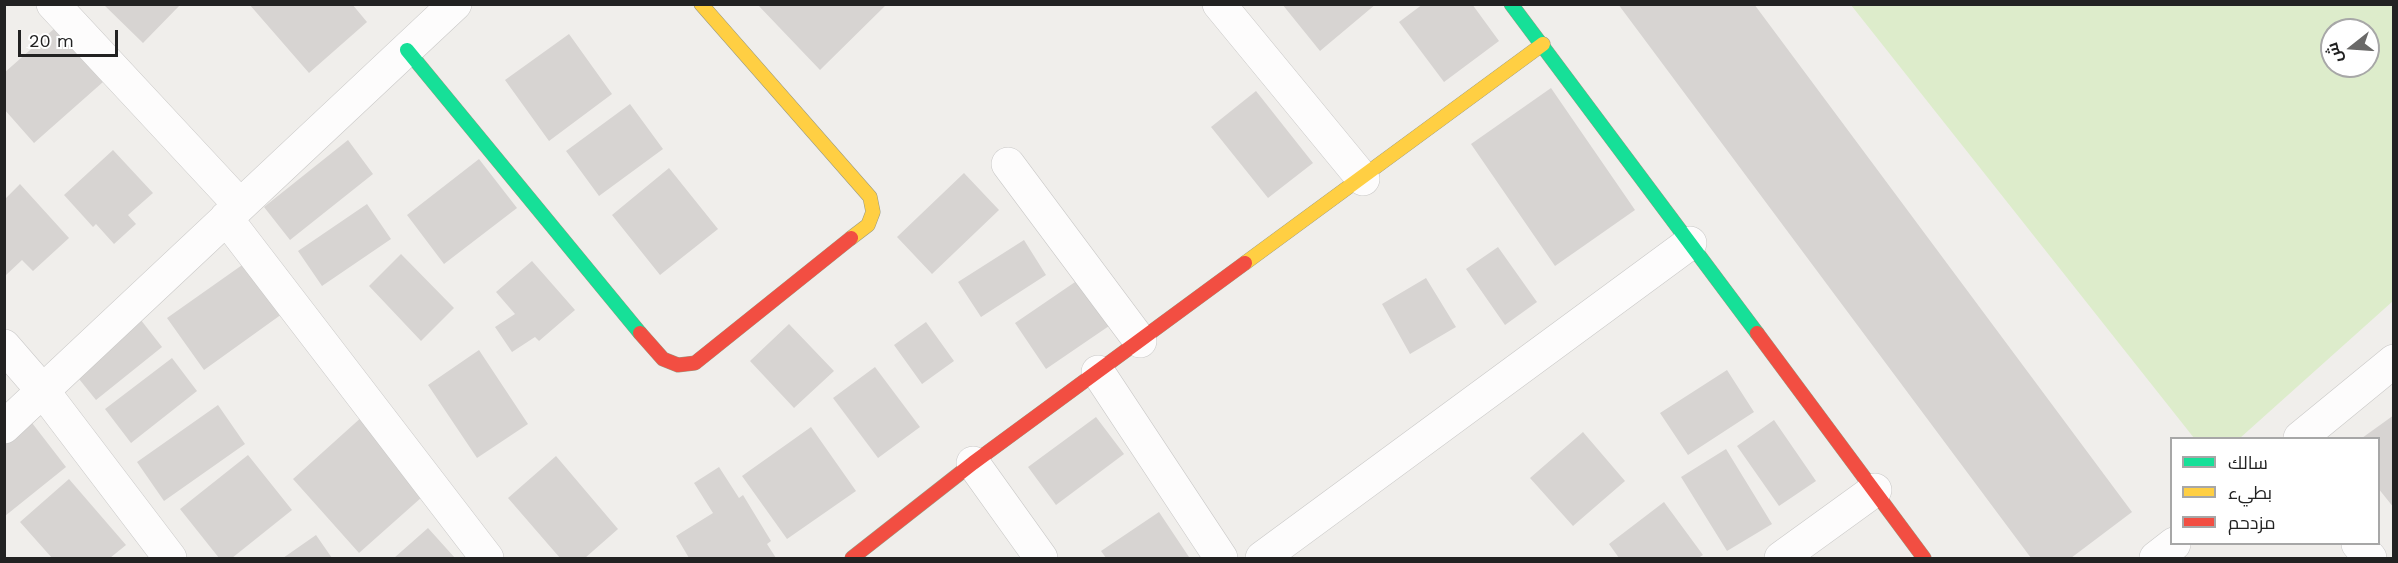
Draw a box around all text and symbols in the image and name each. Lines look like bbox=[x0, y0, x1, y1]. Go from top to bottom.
scale bar bbox=[21, 18, 122, 56]
north arrow bbox=[2320, 18, 2380, 78]
text: 20 m bbox=[29, 30, 74, 51]
text: ش bbox=[2322, 40, 2346, 65]
legend bbox=[2170, 437, 2380, 545]
text: سالك bbox=[2228, 452, 2268, 473]
text: بطيء bbox=[2228, 482, 2272, 503]
text: مزدحم bbox=[2228, 512, 2276, 533]

